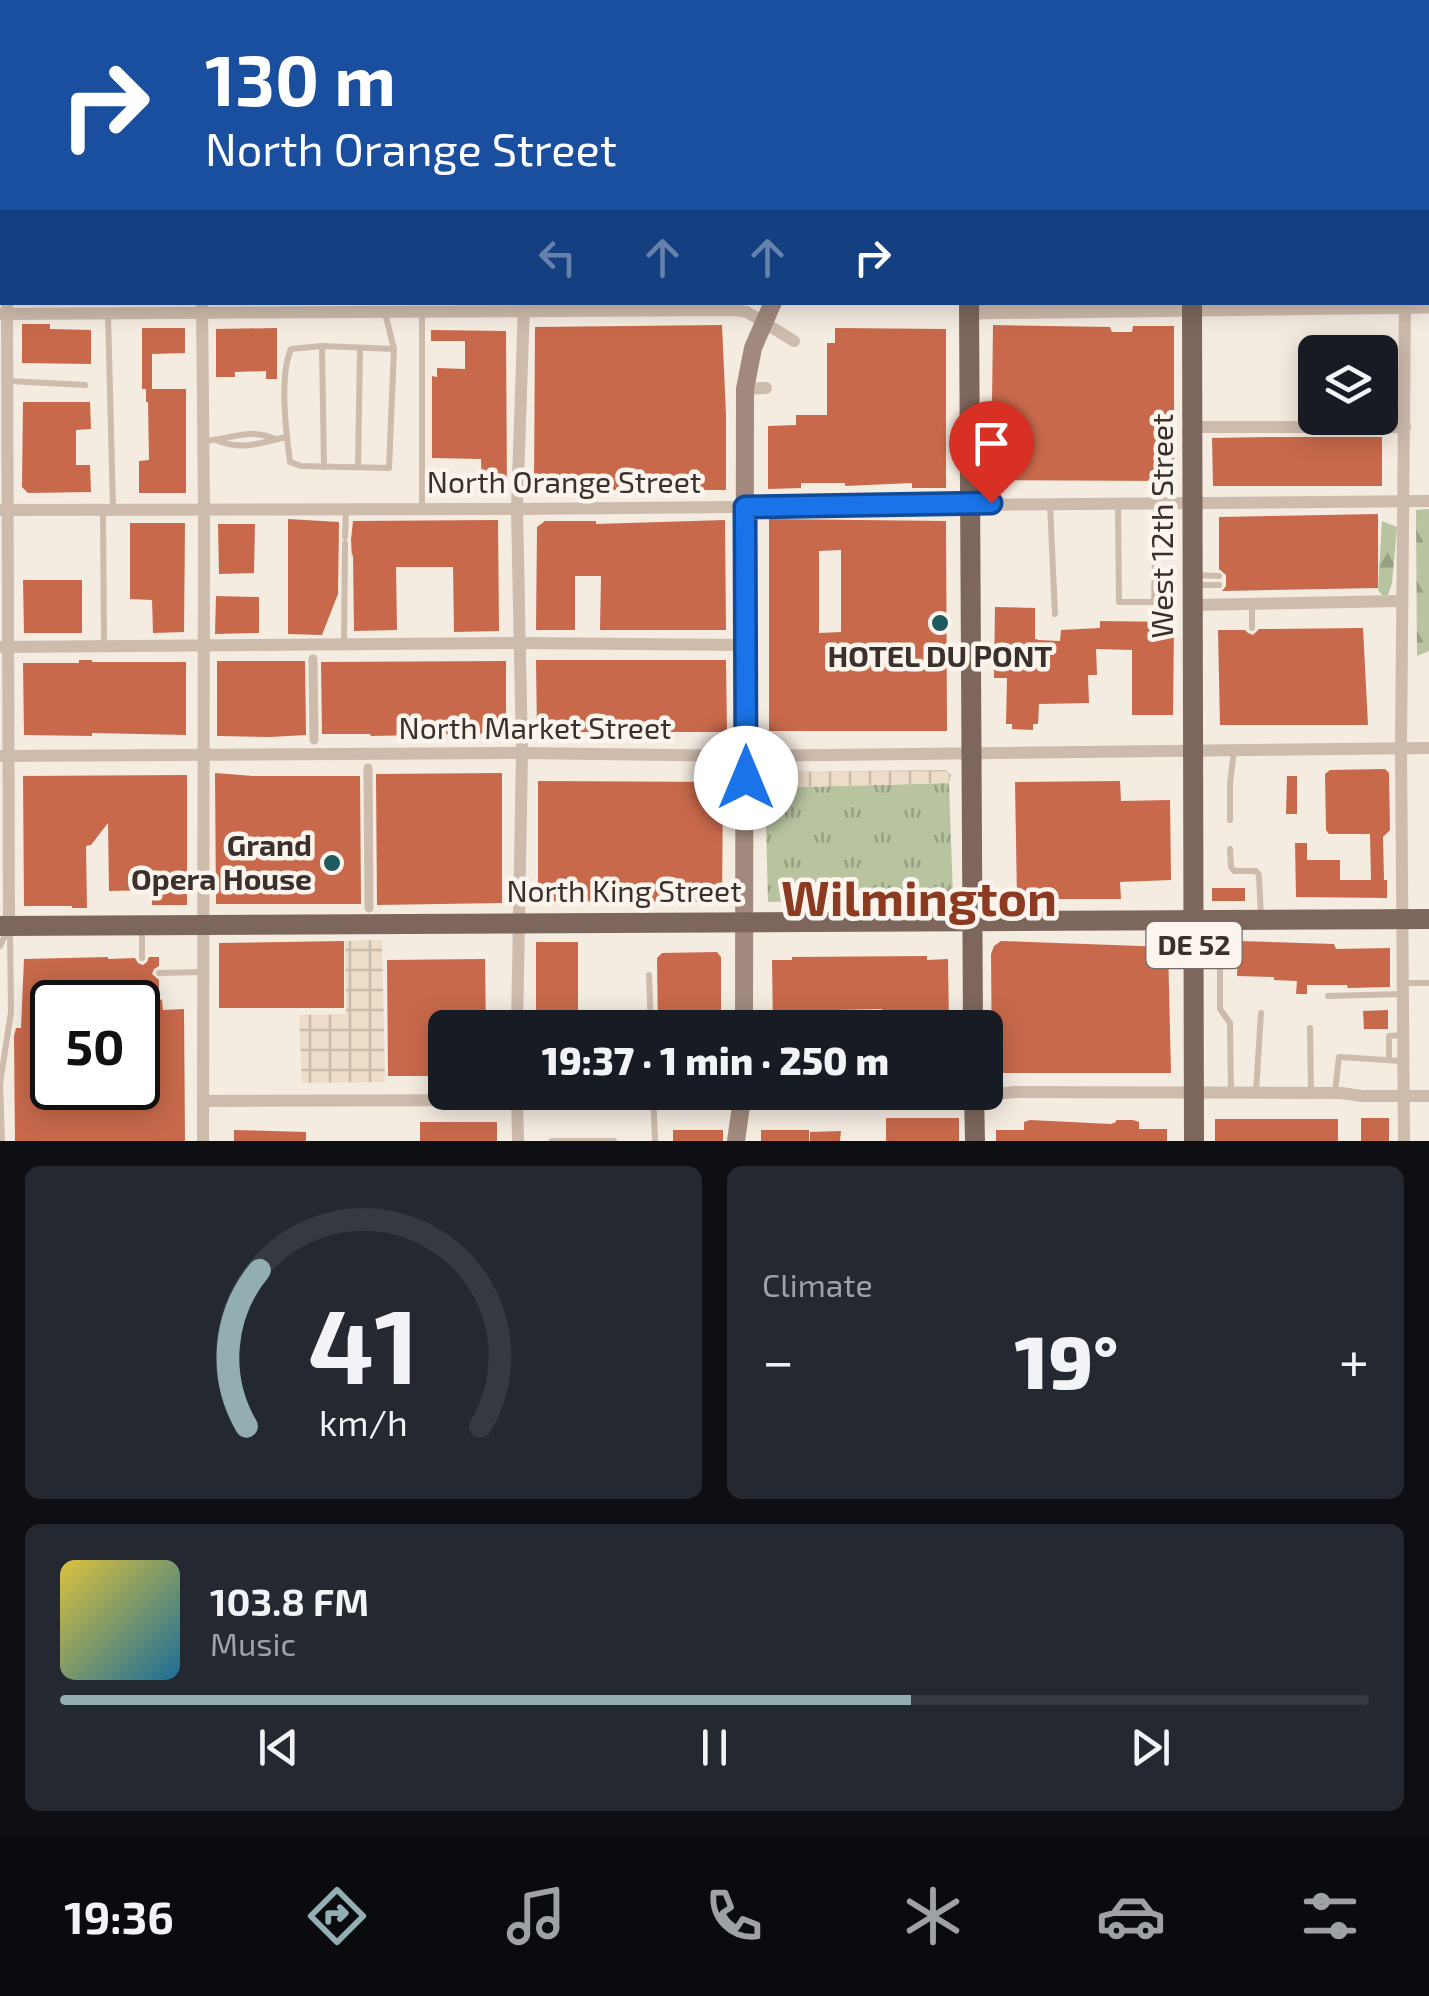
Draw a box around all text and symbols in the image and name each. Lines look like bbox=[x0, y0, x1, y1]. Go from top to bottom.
text: 130 m bbox=[205, 36, 396, 120]
icon: right bbox=[40, 40, 170, 170]
text: North Orange Street bbox=[205, 121, 617, 175]
icon: left bbox=[530, 230, 585, 285]
icon: ahead bbox=[635, 230, 690, 285]
icon: ahead bbox=[740, 230, 795, 285]
icon: right bbox=[845, 230, 900, 285]
map controls bbox=[1298, 335, 1398, 435]
button: layers bbox=[1298, 335, 1398, 435]
pin bbox=[949, 401, 1034, 504]
street label: West 12th Street bbox=[1143, 413, 1179, 639]
icon: arrive bbox=[964, 416, 1019, 471]
street label: North Orange Street bbox=[427, 463, 701, 499]
marker: HOTEL DU PONT bbox=[929, 612, 951, 634]
place label: HOTEL DU PONT bbox=[828, 637, 1052, 673]
street label: North Market Street bbox=[399, 709, 672, 745]
position arrow bbox=[694, 726, 798, 830]
place label: Grand Opera House bbox=[131, 826, 312, 896]
marker: Grand Opera House bbox=[321, 852, 343, 874]
district label: Wilmington bbox=[781, 866, 1057, 926]
street label: North King Street bbox=[506, 872, 742, 908]
road number: DE 52 bbox=[1146, 922, 1242, 968]
speed limit sign: 50 bbox=[30, 980, 160, 1110]
text: 19:37 · 1 min · 250 m bbox=[542, 1037, 889, 1083]
text: Climate bbox=[762, 1265, 873, 1303]
text: 41 bbox=[308, 1280, 419, 1405]
text: 19° bbox=[1014, 1314, 1118, 1404]
text: − bbox=[762, 1326, 794, 1392]
text: + bbox=[1339, 1326, 1369, 1392]
text: km/h bbox=[319, 1400, 408, 1443]
text: 103.8 FM bbox=[210, 1578, 369, 1624]
text: Music bbox=[210, 1624, 296, 1662]
icon: previous bbox=[251, 1720, 306, 1775]
icon: pause bbox=[687, 1720, 742, 1775]
icon: next bbox=[1123, 1720, 1178, 1775]
icon: directions bbox=[302, 1881, 372, 1951]
icon: music bbox=[501, 1881, 571, 1951]
icon: phone bbox=[699, 1881, 769, 1951]
icon: climate bbox=[898, 1881, 968, 1951]
icon: car bbox=[1096, 1881, 1166, 1951]
icon: filters bbox=[1295, 1881, 1365, 1951]
text: 19:36 bbox=[64, 1889, 174, 1943]

